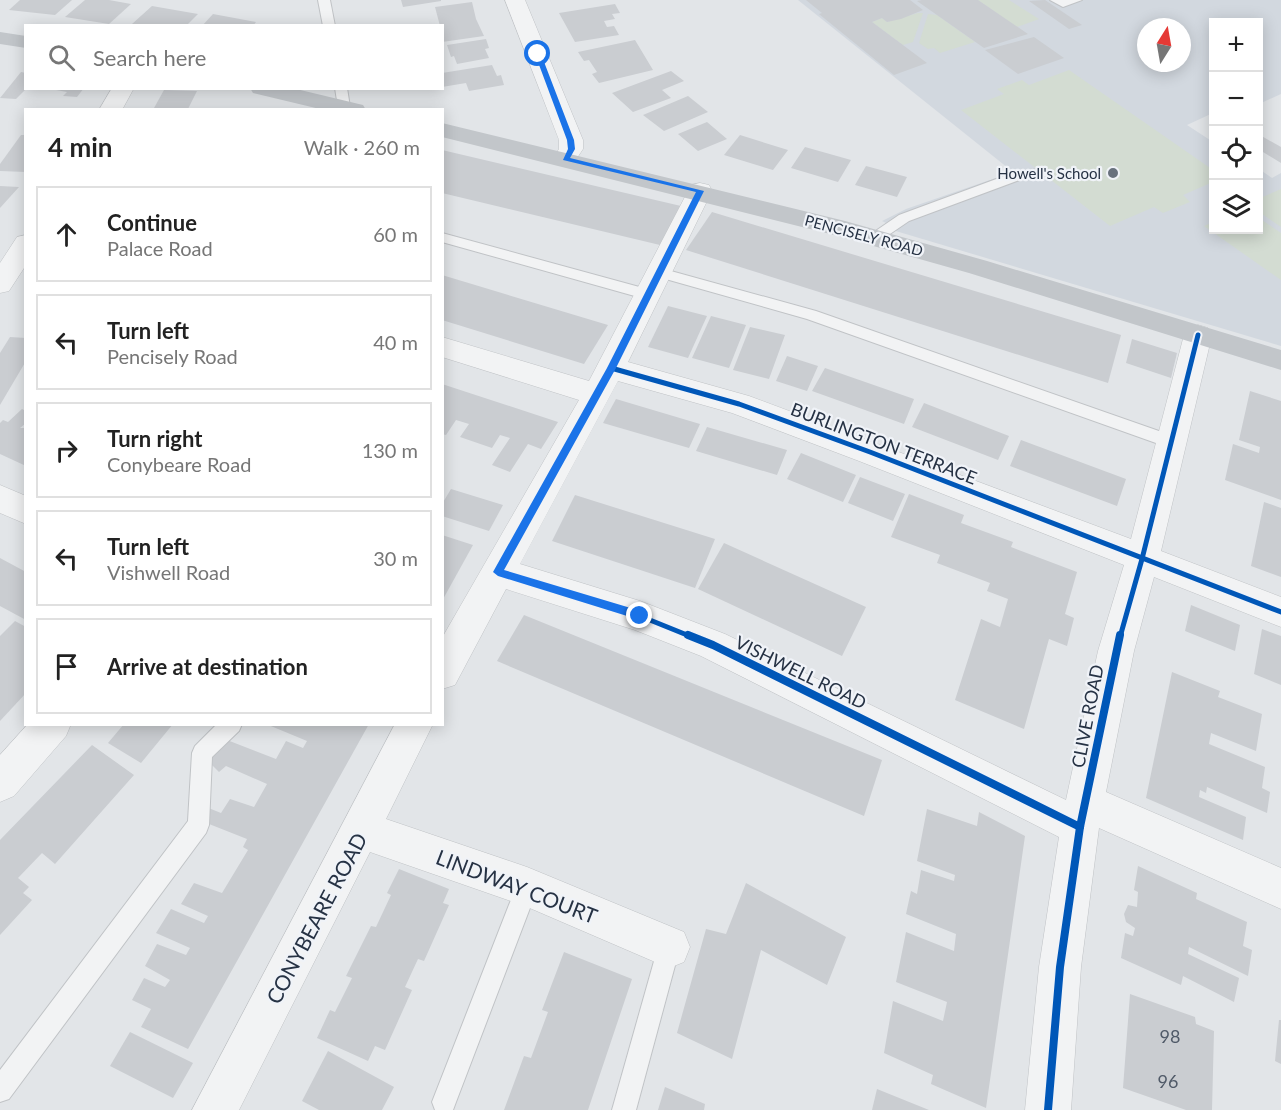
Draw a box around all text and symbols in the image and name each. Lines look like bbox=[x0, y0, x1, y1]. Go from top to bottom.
north arrow bbox=[1137, 18, 1191, 72]
map controls bbox=[1209, 18, 1263, 234]
button: + bbox=[1209, 18, 1263, 72]
search box bbox=[24, 24, 444, 90]
route start bbox=[524, 40, 550, 66]
icon: search bbox=[45, 41, 78, 74]
text: Search here bbox=[93, 44, 206, 71]
button: − bbox=[1209, 72, 1263, 126]
button: locate bbox=[1209, 126, 1263, 180]
text: 4 min bbox=[48, 131, 112, 163]
text: Walk · 260 m bbox=[304, 135, 420, 159]
place label: Howell's School bbox=[997, 164, 1101, 182]
marker: Howell's School bbox=[1106, 166, 1120, 180]
button: layers bbox=[1209, 180, 1263, 234]
text: Continue bbox=[107, 209, 197, 236]
street label: PENCISELY ROAD bbox=[803, 211, 925, 259]
icon: ahead bbox=[50, 218, 83, 251]
text: 60 m bbox=[373, 222, 418, 246]
text: Palace Road bbox=[107, 236, 213, 260]
text: Turn left bbox=[107, 317, 189, 344]
icon: left bbox=[50, 326, 83, 359]
text: 40 m bbox=[373, 330, 418, 354]
text: Pencisely Road bbox=[107, 344, 238, 368]
street label: BURLINGTON TERRACE bbox=[788, 397, 980, 489]
text: Turn right bbox=[107, 425, 202, 452]
icon: right bbox=[50, 434, 83, 467]
text: 130 m bbox=[362, 438, 418, 462]
text: Conybeare Road bbox=[107, 452, 251, 476]
text: Turn left bbox=[107, 533, 189, 560]
icon: left bbox=[50, 542, 83, 575]
text: 30 m bbox=[373, 546, 418, 570]
text: Vishwell Road bbox=[107, 560, 230, 584]
route end bbox=[626, 602, 652, 628]
street label: VISHWELL ROAD bbox=[732, 631, 870, 713]
icon: arrive bbox=[50, 650, 83, 683]
text: Arrive at destination bbox=[107, 653, 308, 680]
street label: CLIVE ROAD bbox=[1066, 663, 1108, 769]
street label: CONYBEARE ROAD bbox=[260, 828, 372, 1008]
street label: LINDWAY COURT bbox=[433, 844, 602, 928]
house number: 98 bbox=[1160, 1025, 1180, 1047]
house number: 96 bbox=[1158, 1070, 1178, 1092]

